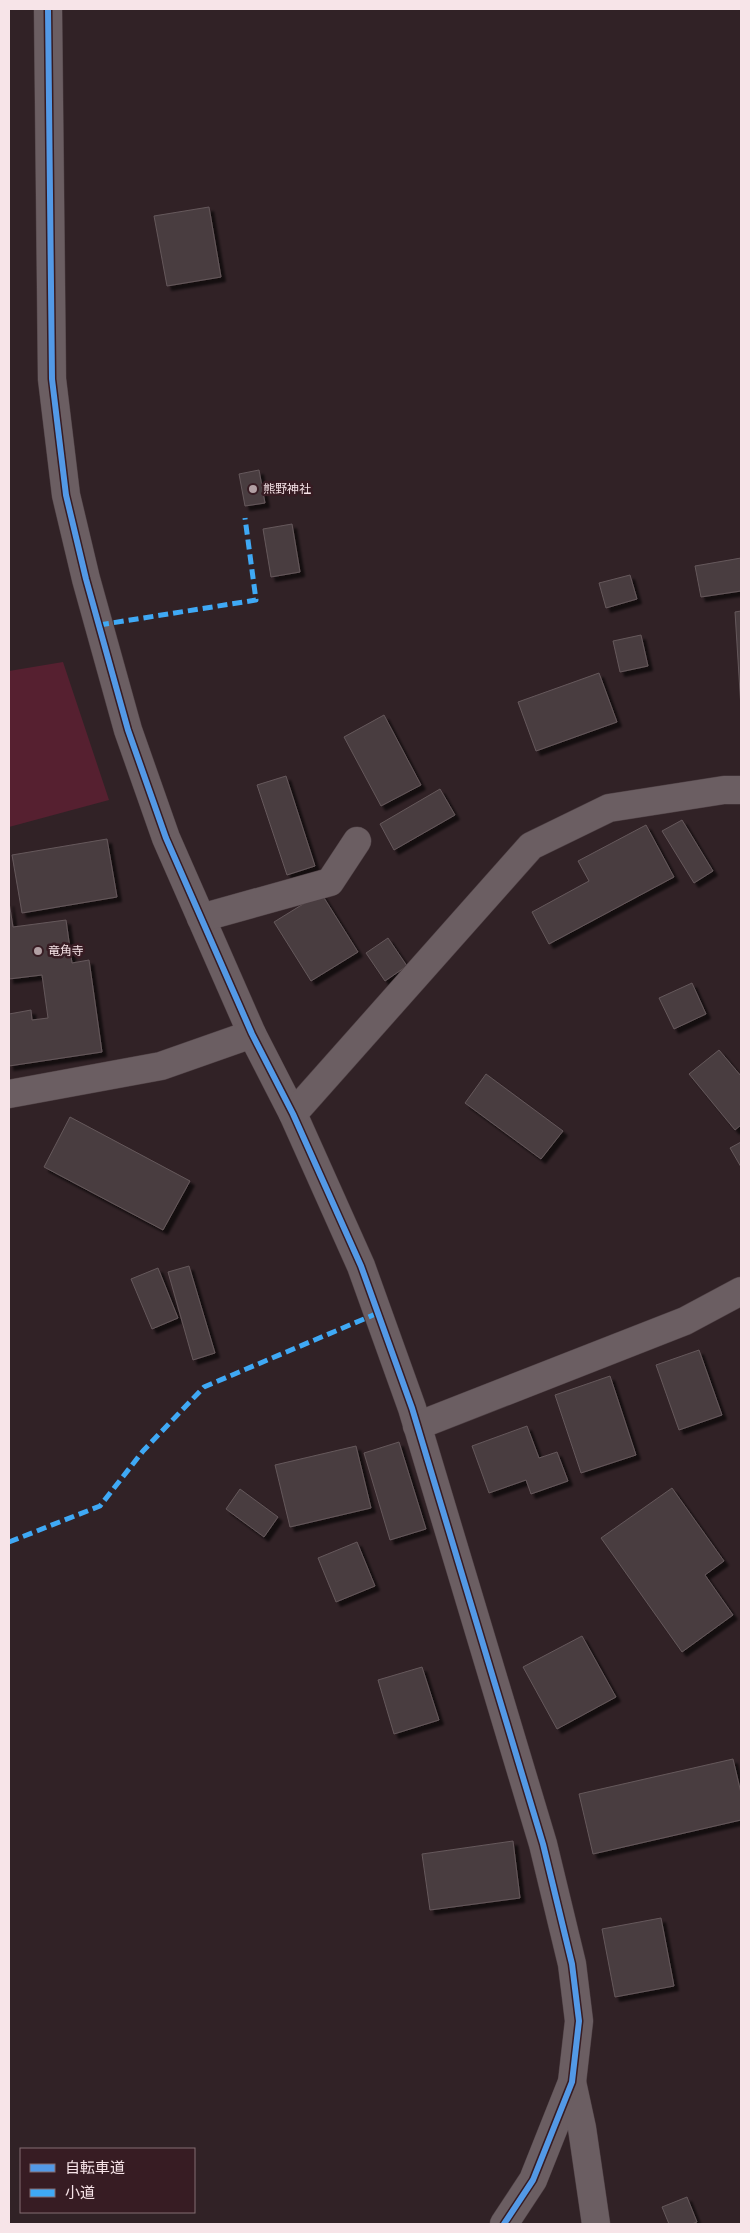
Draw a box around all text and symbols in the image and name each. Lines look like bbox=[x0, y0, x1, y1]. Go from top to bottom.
place label: 熊野神社 bbox=[263, 482, 311, 496]
marker: 熊野神社 bbox=[247, 483, 259, 495]
place label: 竜角寺 bbox=[48, 944, 84, 958]
marker: 竜角寺 bbox=[32, 945, 44, 957]
legend bbox=[20, 2148, 195, 2213]
text: 自転車道 bbox=[65, 2159, 125, 2176]
text: 小道 bbox=[65, 2184, 95, 2201]

